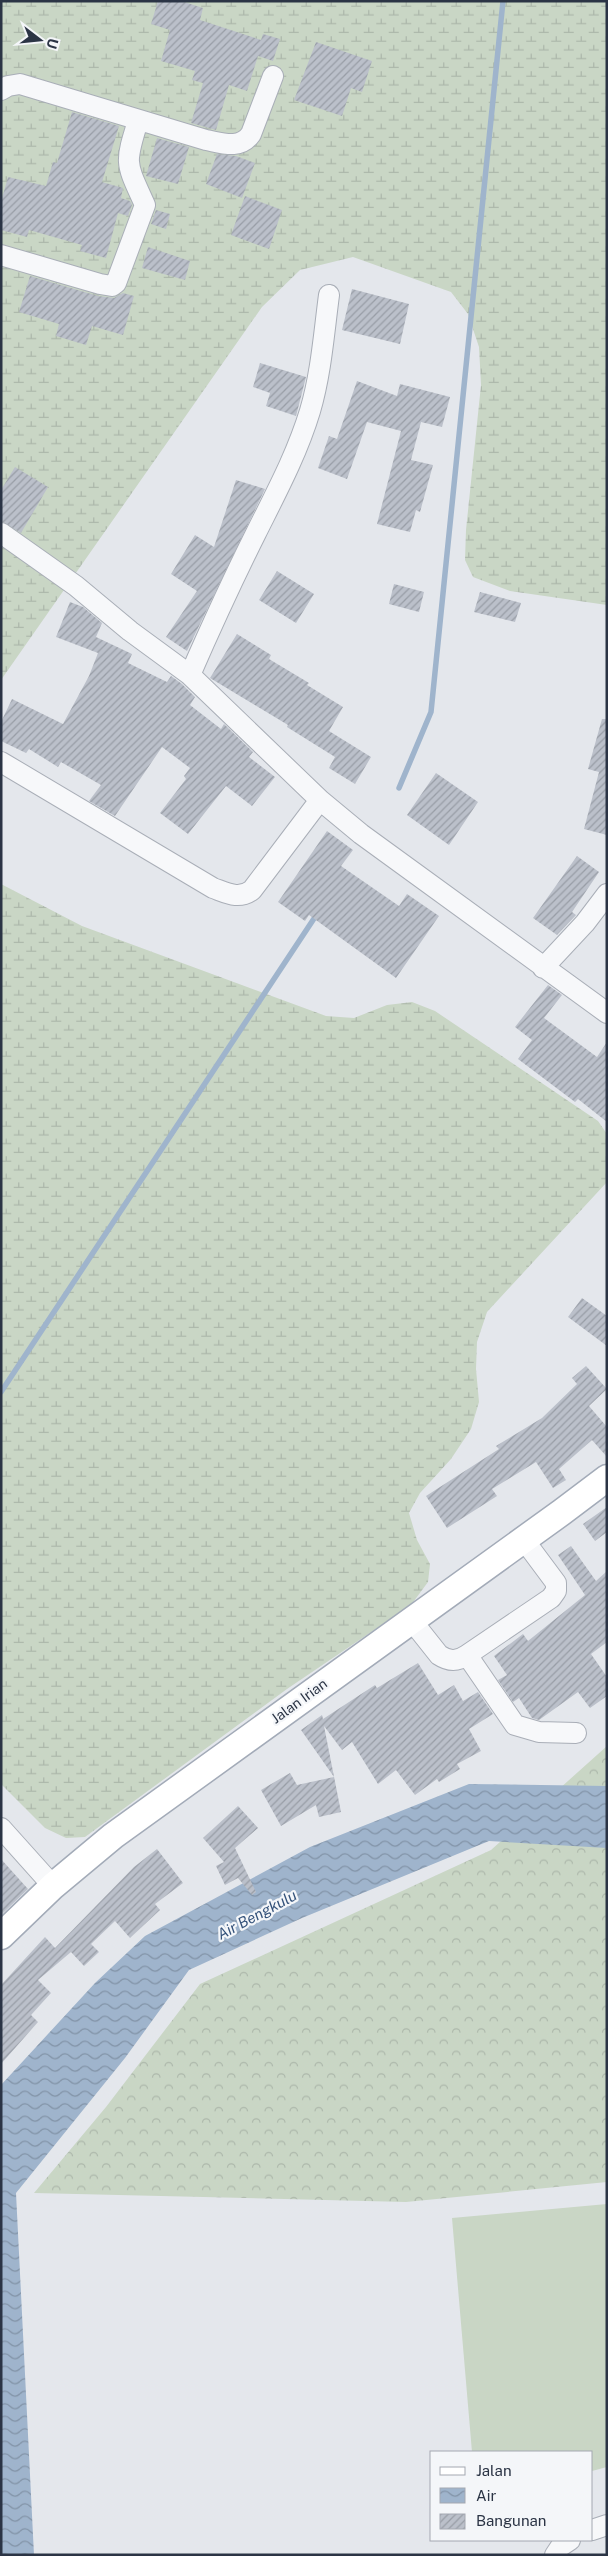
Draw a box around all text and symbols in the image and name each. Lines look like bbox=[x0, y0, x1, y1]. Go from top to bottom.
north arrow bbox=[15, 15, 65, 65]
text: U bbox=[43, 37, 62, 51]
street label: Jalan Irian bbox=[268, 1675, 330, 1727]
water label: Air Bengkulu bbox=[214, 1886, 299, 1943]
legend bbox=[430, 2451, 593, 2541]
text: Jalan bbox=[476, 2462, 512, 2479]
text: Air bbox=[476, 2487, 496, 2504]
text: Bangunan bbox=[476, 2512, 547, 2529]

